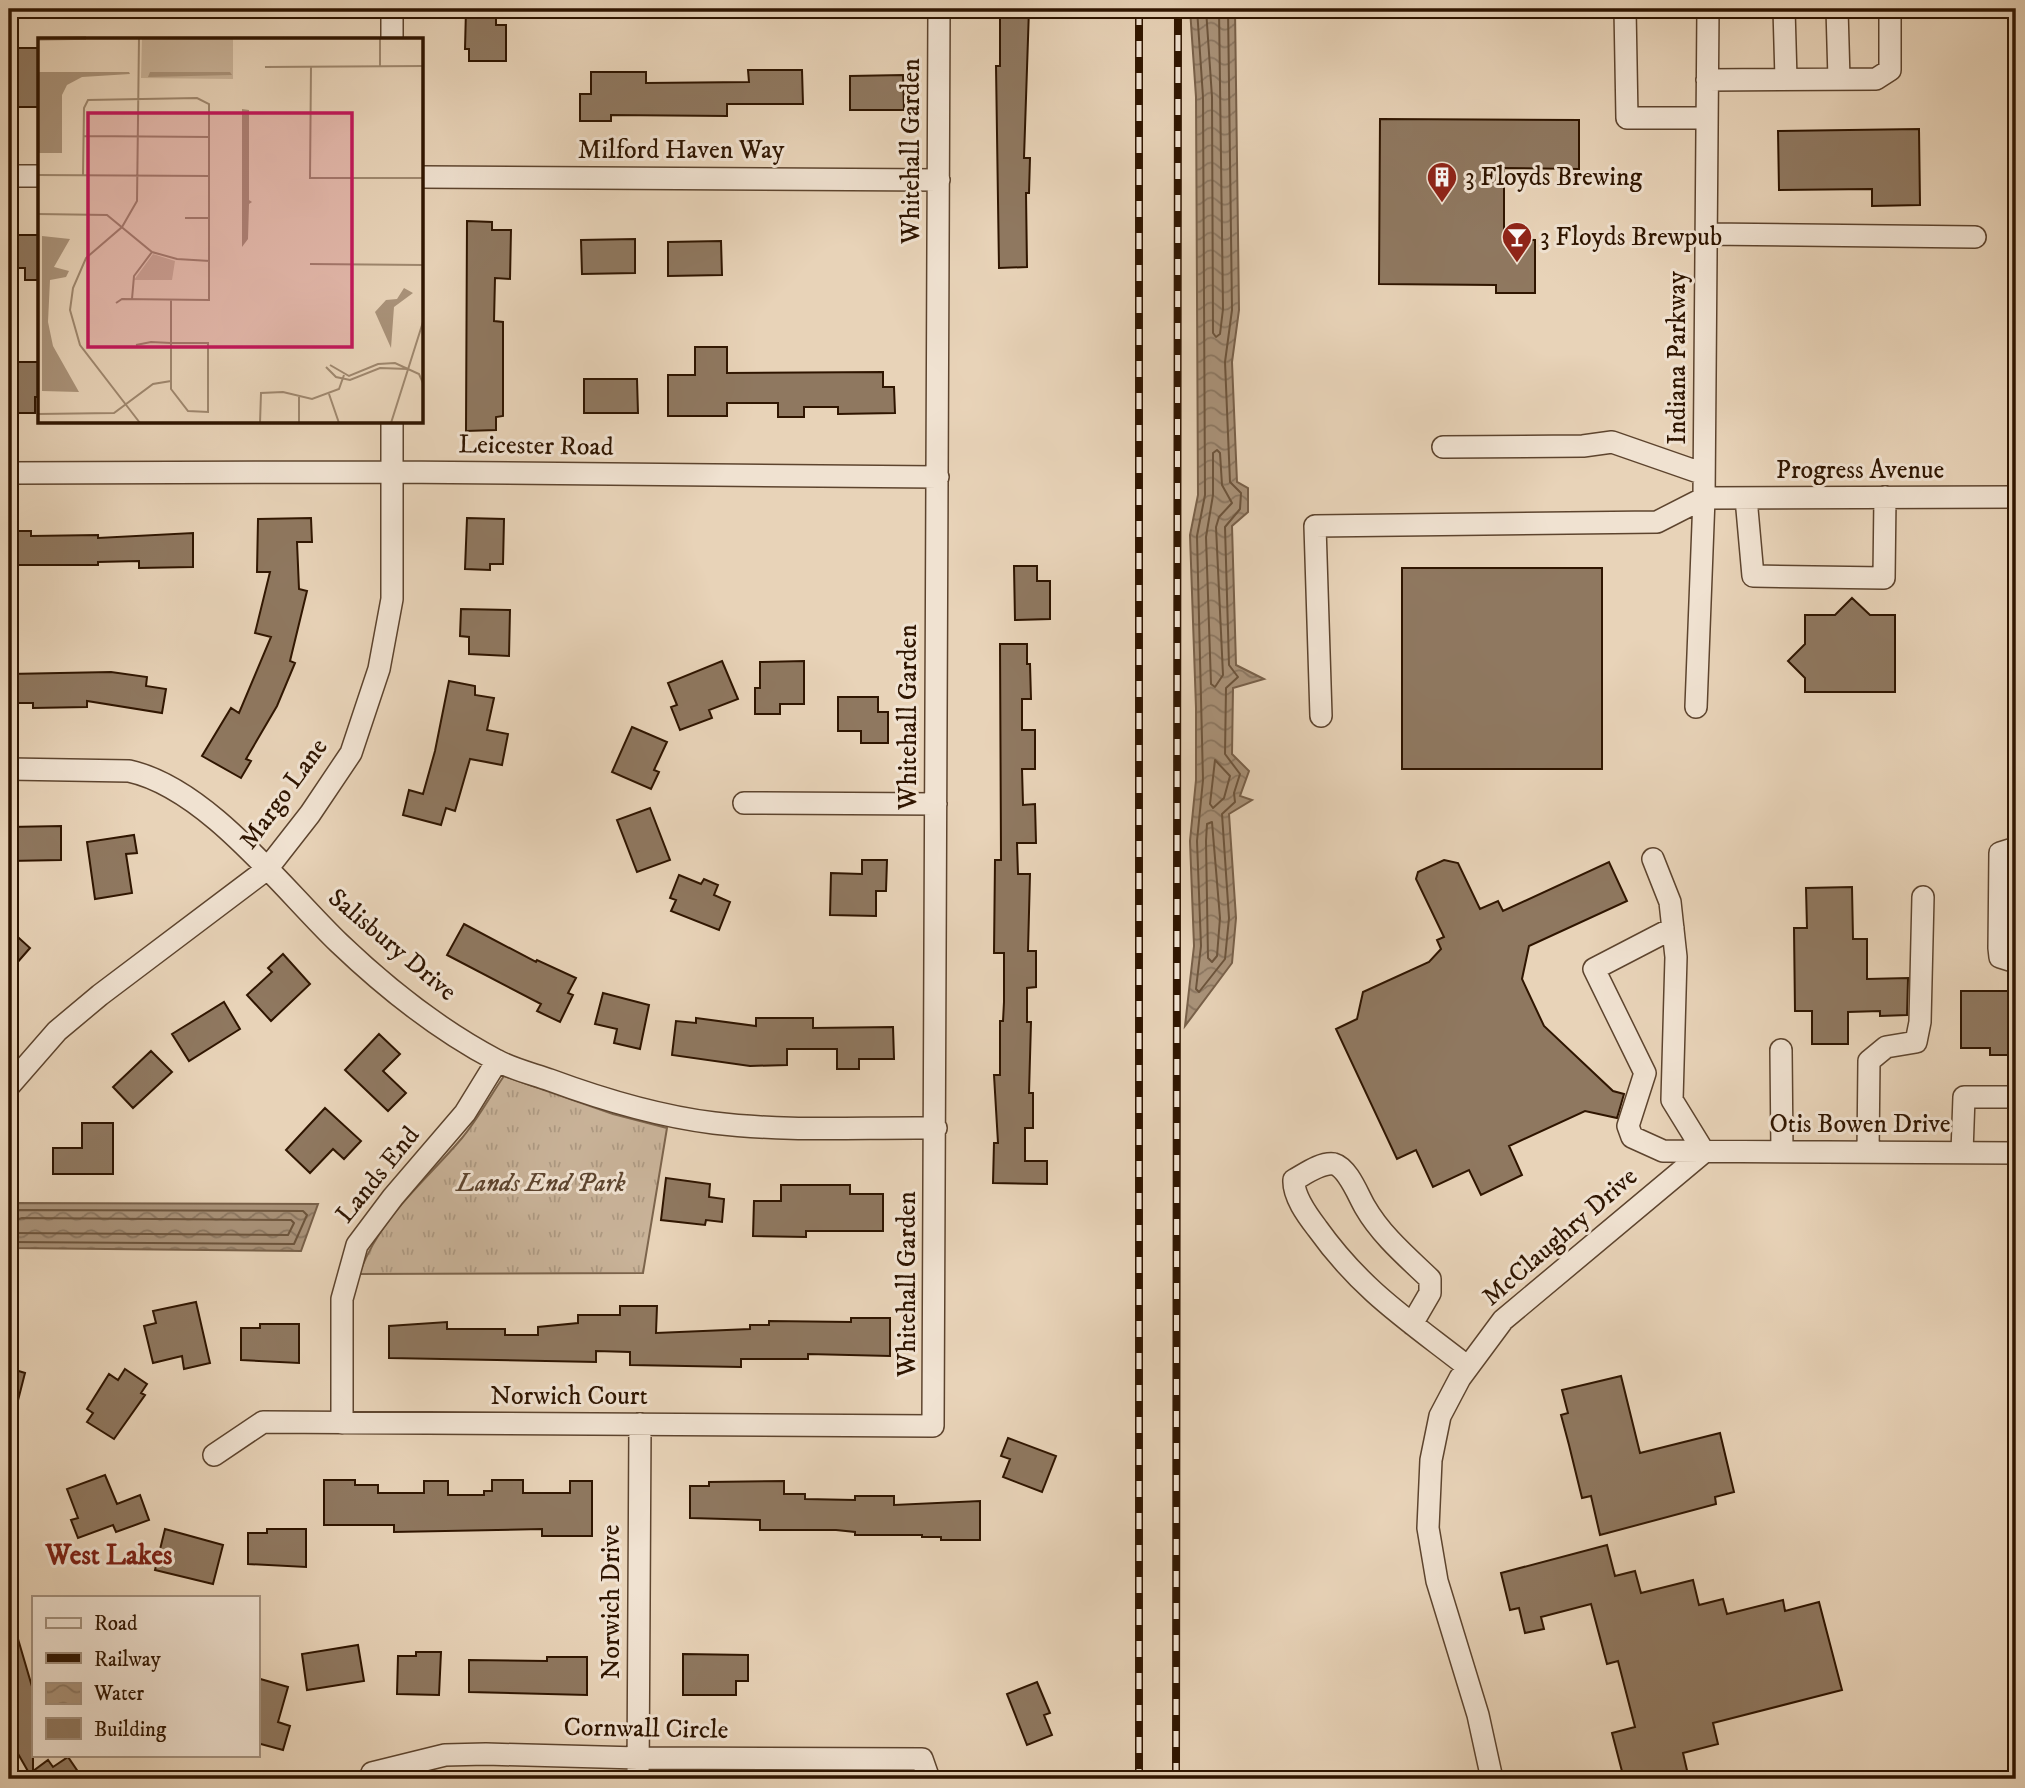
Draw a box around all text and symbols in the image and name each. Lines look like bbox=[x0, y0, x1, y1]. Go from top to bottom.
inset map bbox=[38, 38, 424, 424]
street label: Whitehall Garden bbox=[895, 58, 928, 245]
street label: Milford Haven Way bbox=[578, 134, 785, 167]
building icon: 3 Floyds Brewing bbox=[1425, 160, 1459, 204]
place label: 3 Floyds Brewing bbox=[1465, 161, 1643, 194]
bar icon: 3 Floyds Brewpub bbox=[1500, 220, 1534, 264]
place label: 3 Floyds Brewpub bbox=[1540, 221, 1722, 254]
street label: Indiana Parkway bbox=[1661, 271, 1694, 445]
street label: Leicester Road bbox=[458, 428, 614, 464]
street label: Progress Avenue bbox=[1776, 454, 1944, 487]
street label: Whitehall Garden bbox=[892, 624, 925, 811]
street label: Margo Lane bbox=[233, 732, 335, 856]
street label: Salisbury Drive bbox=[321, 882, 463, 1008]
street label: Otis Bowen Drive bbox=[1769, 1108, 1951, 1141]
street label: Lands End bbox=[329, 1120, 427, 1230]
street label: McClaughry Drive bbox=[1476, 1161, 1644, 1313]
park label: Lands End Park bbox=[454, 1167, 626, 1200]
street label: Whitehall Garden bbox=[891, 1191, 924, 1378]
street label: Norwich Court bbox=[490, 1380, 648, 1413]
street label: Norwich Drive bbox=[595, 1525, 628, 1679]
district label: West Lakes bbox=[45, 1538, 173, 1573]
legend bbox=[32, 1596, 259, 1756]
text: Road bbox=[94, 1611, 138, 1637]
text: Railway bbox=[94, 1647, 162, 1673]
text: Water bbox=[93, 1681, 144, 1707]
street label: Cornwall Circle bbox=[563, 1711, 729, 1747]
text: Building bbox=[94, 1717, 167, 1743]

